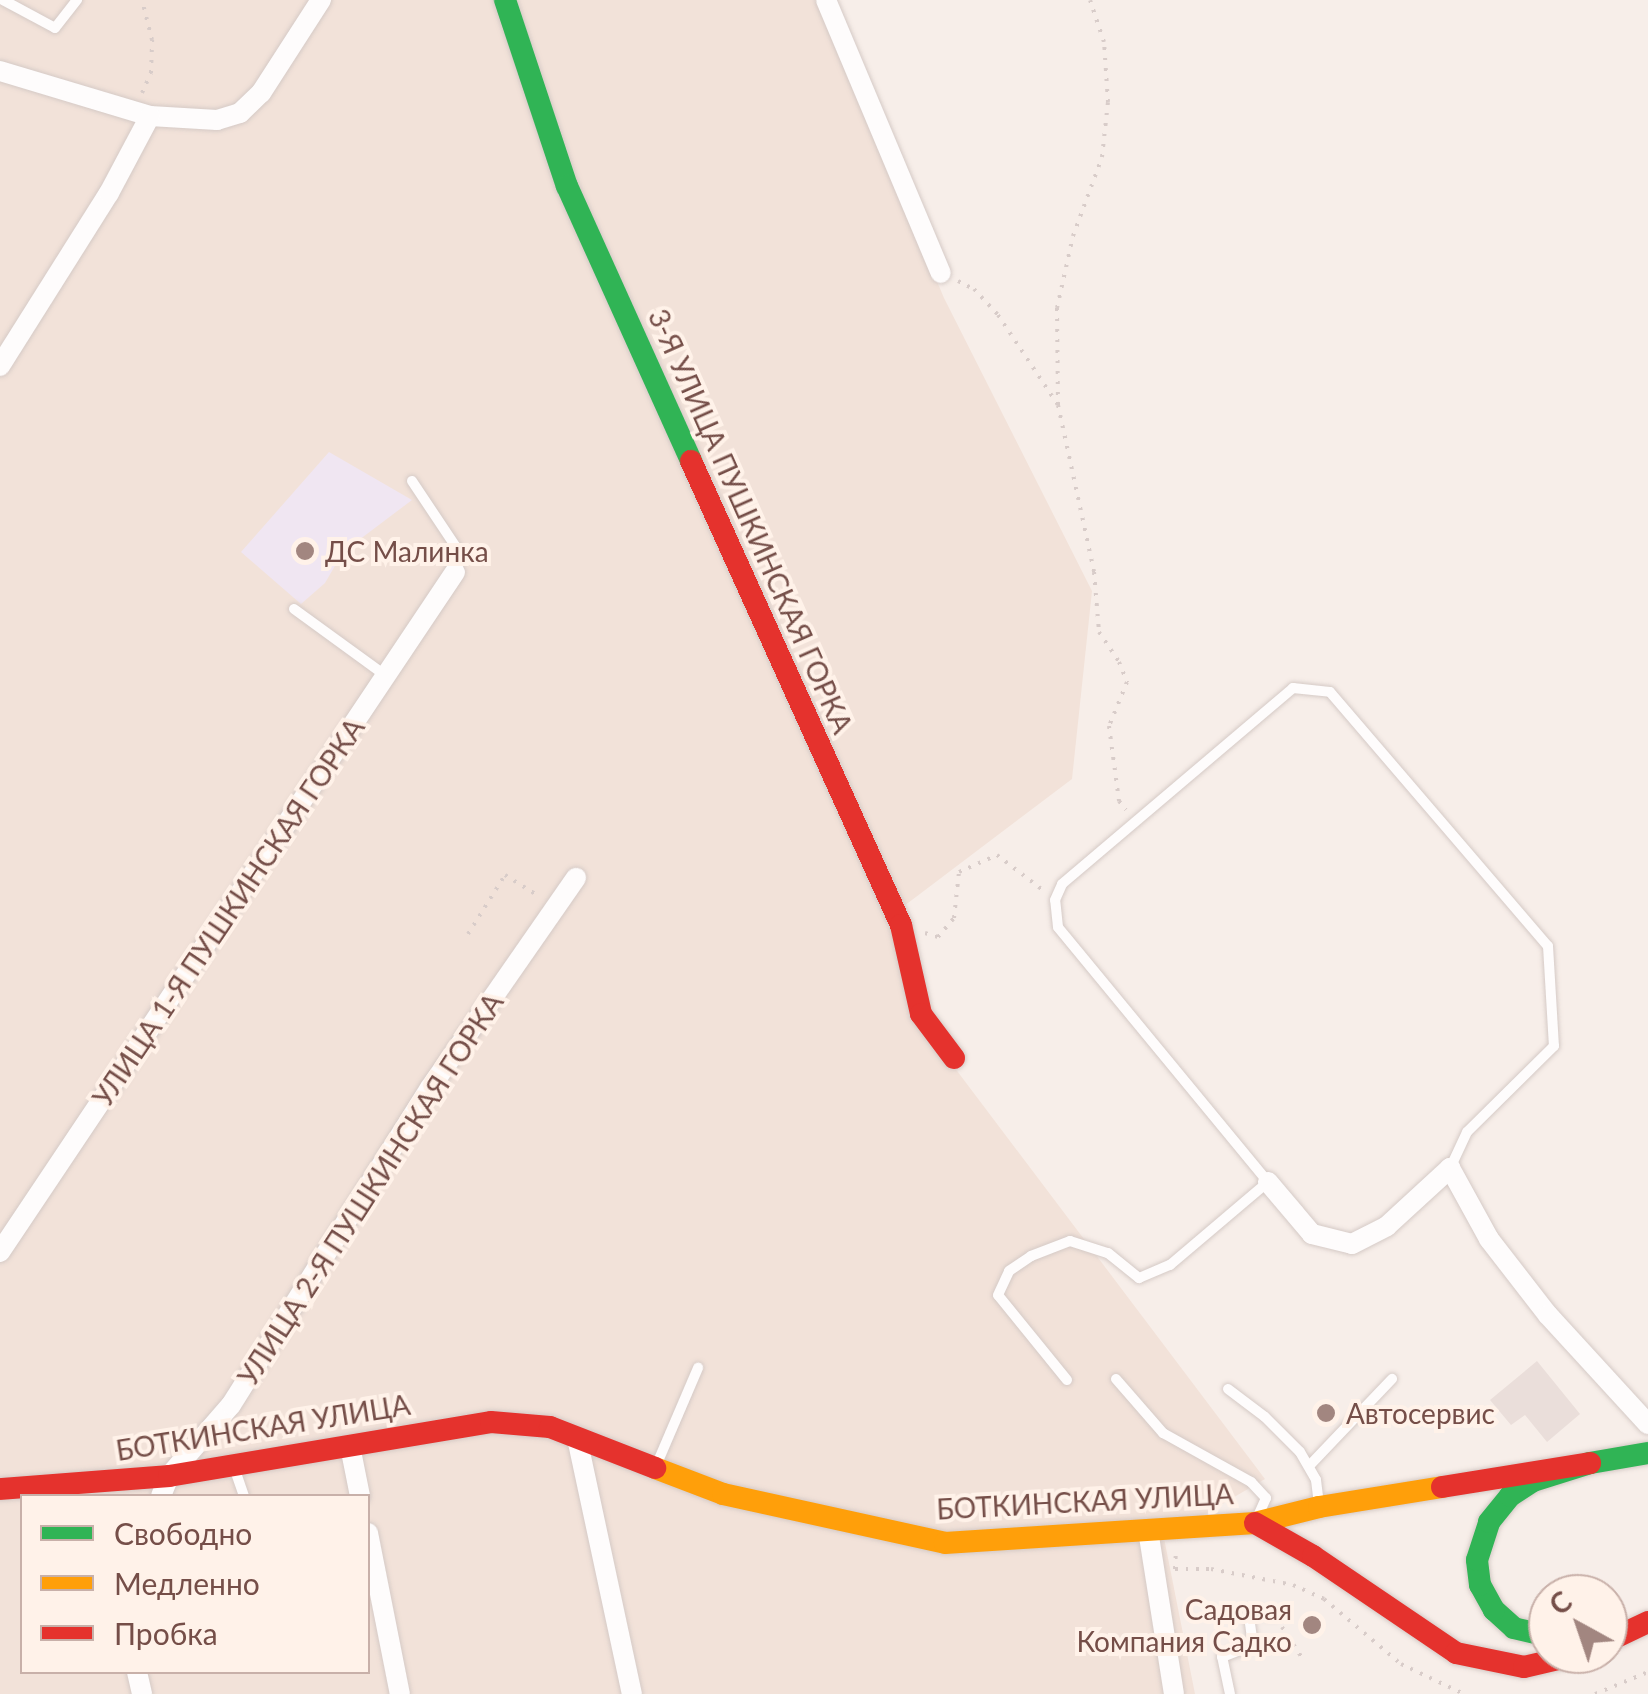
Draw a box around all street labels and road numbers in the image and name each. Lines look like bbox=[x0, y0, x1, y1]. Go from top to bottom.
street label: 3-Я УЛИЦА ПУШКИНСКАЯ ГОРКА bbox=[642, 304, 860, 738]
street label: УЛИЦА 1-Я ПУШКИНСКАЯ ГОРКА bbox=[85, 712, 371, 1112]
street label: УЛИЦА 2-Я ПУШКИНСКАЯ ГОРКА bbox=[230, 987, 510, 1391]
street label: БОТКИНСКАЯ УЛИЦА bbox=[113, 1387, 413, 1467]
street label: БОТКИНСКАЯ УЛИЦА bbox=[936, 1476, 1234, 1526]

